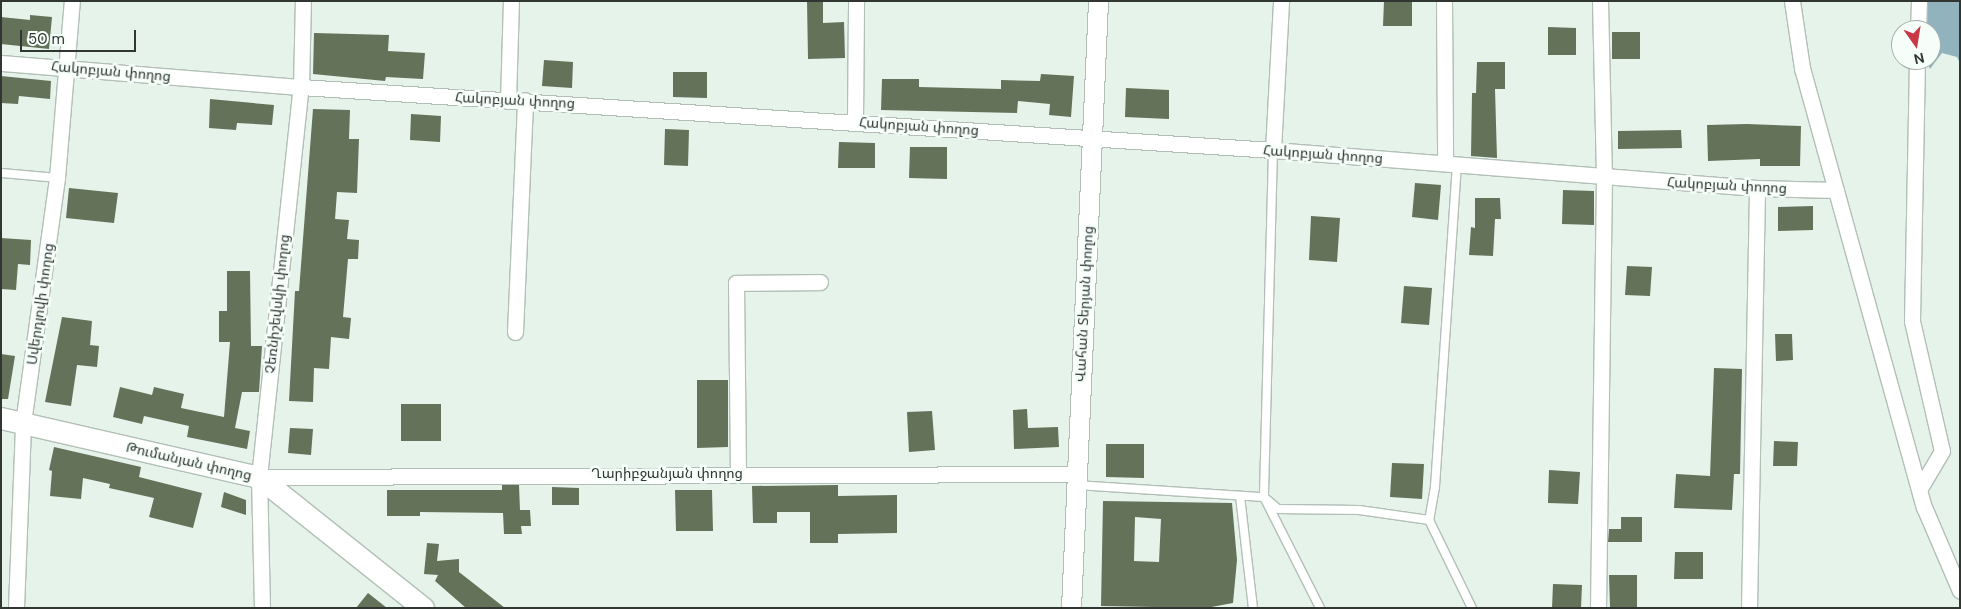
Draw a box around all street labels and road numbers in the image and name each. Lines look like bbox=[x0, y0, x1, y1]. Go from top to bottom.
street label: Հակոբյան փողոց bbox=[50, 57, 172, 85]
street label: Հակոբյան փողոց bbox=[455, 88, 575, 112]
street label: Հակոբյան փողոց bbox=[859, 113, 979, 139]
street label: Հակոբյան փողոց bbox=[1263, 141, 1383, 167]
street label: Հակոբյան փողոց bbox=[1667, 173, 1787, 197]
street label: Վահան Տերյան փողոց bbox=[1072, 225, 1096, 383]
street label: Չեռնիշեվսկի փողոց bbox=[261, 233, 293, 375]
street label: Սվերդլովի փողոց bbox=[23, 242, 57, 366]
street label: Թումանյան փողոց bbox=[124, 438, 254, 484]
street label: Ղարիբջանյան փողոց bbox=[591, 465, 743, 481]

